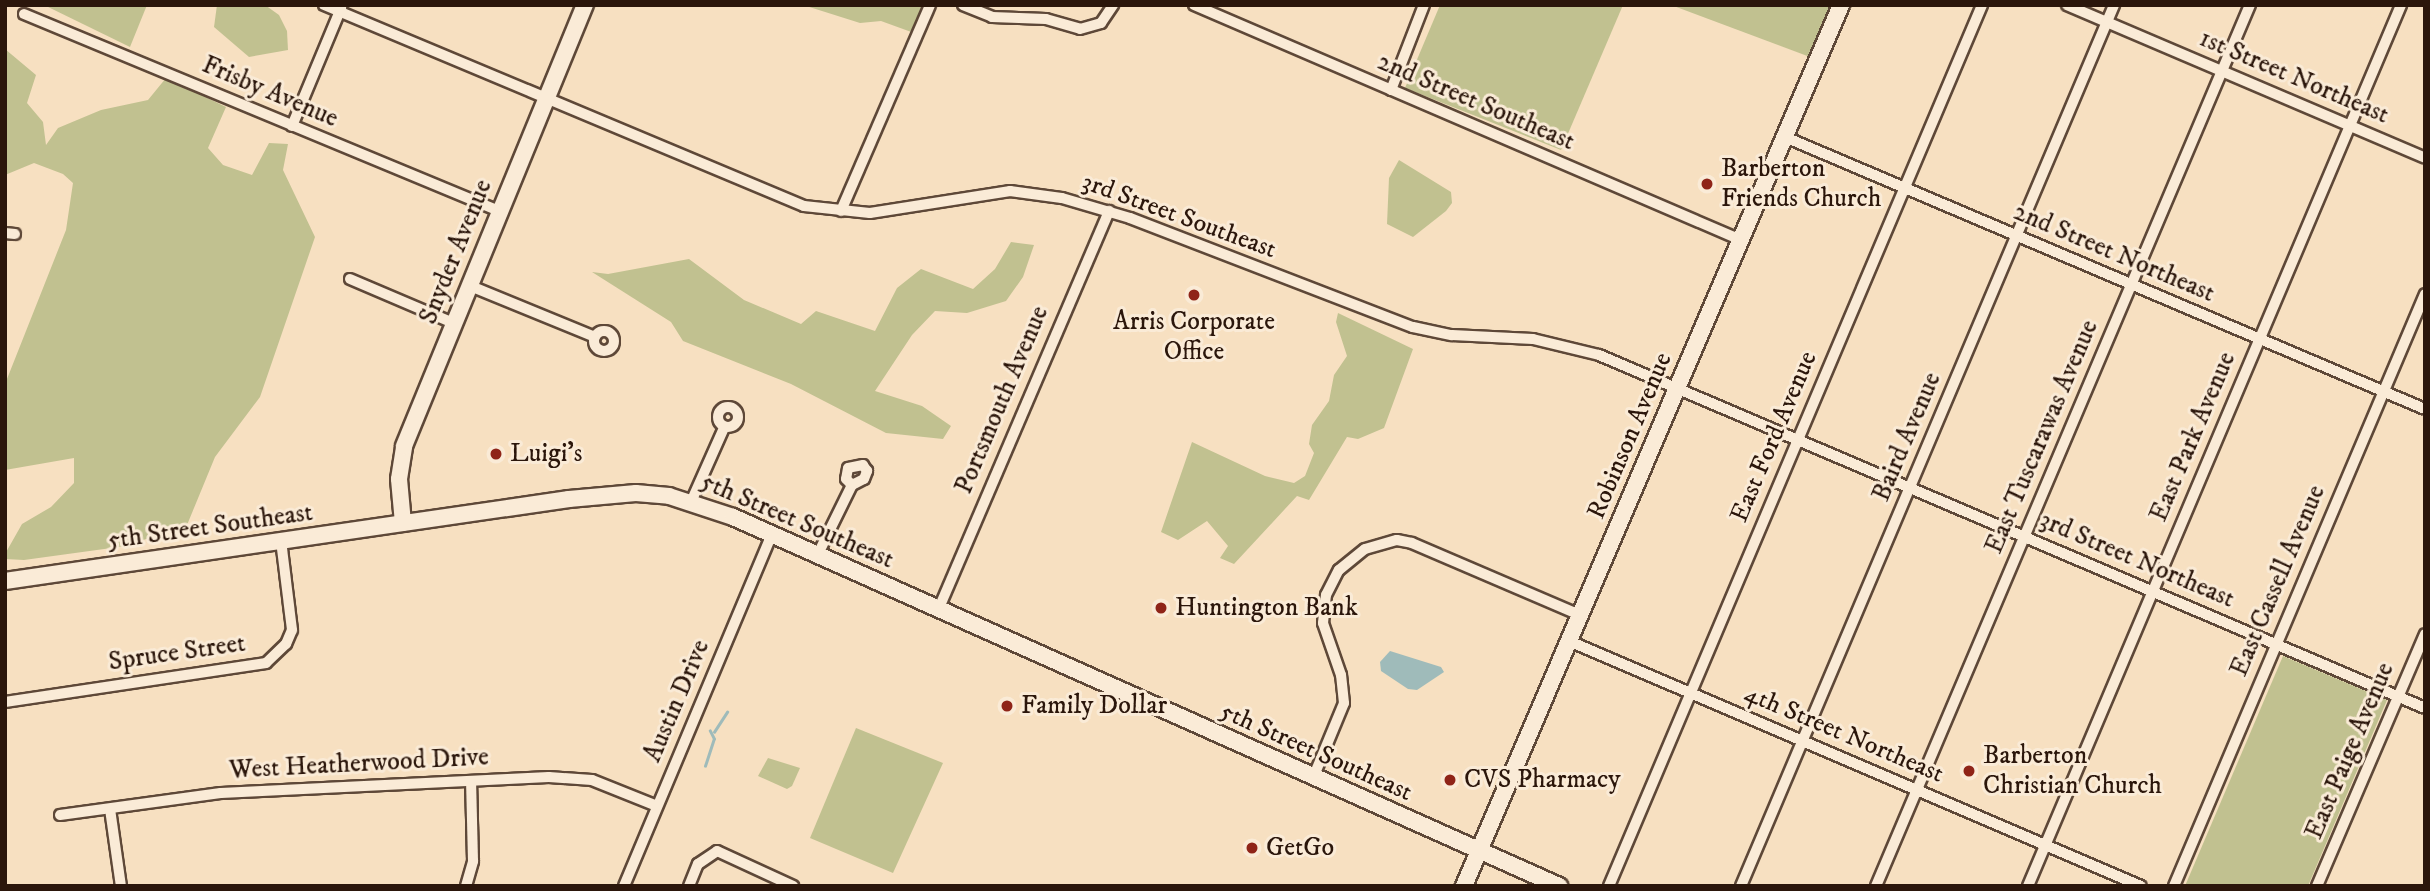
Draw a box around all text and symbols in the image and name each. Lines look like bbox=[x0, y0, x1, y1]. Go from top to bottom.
street label: 1st Street Northeast bbox=[2195, 23, 2393, 131]
street label: 2nd Street Southeast bbox=[1373, 46, 1579, 158]
street label: Frisby Avenue bbox=[197, 49, 343, 135]
place label: Barberton Friends Church bbox=[1721, 153, 1881, 214]
street label: 3rd Street Southeast bbox=[1078, 166, 1280, 266]
street label: Snyder Avenue bbox=[413, 175, 499, 329]
marker: Barberton Friends Church bbox=[1699, 176, 1715, 192]
street label: 2nd Street Northeast bbox=[2009, 197, 2219, 309]
marker: Arris Corporate Office bbox=[1186, 287, 1202, 303]
street label: Portsmouth Avenue bbox=[948, 301, 1056, 499]
place label: Arris Corporate Office bbox=[1113, 306, 1275, 368]
street label: East Tuscarawas Avenue bbox=[1979, 315, 2105, 559]
street label: East Ford Avenue bbox=[1724, 347, 1824, 527]
street label: Robinson Avenue bbox=[1581, 348, 1679, 524]
street label: East Park Avenue bbox=[2143, 348, 2243, 526]
street label: Baird Avenue bbox=[1866, 368, 1948, 506]
place label: Luigi's bbox=[510, 438, 582, 470]
marker: Luigi's bbox=[488, 446, 504, 462]
street label: 5th Street Southeast bbox=[696, 466, 898, 576]
street label: East Cassell Avenue bbox=[2224, 481, 2332, 681]
street label: 5th Street Southeast bbox=[105, 497, 315, 557]
street label: 3rd Street Northeast bbox=[2035, 505, 2239, 615]
place label: Huntington Bank bbox=[1175, 592, 1358, 624]
marker: Huntington Bank bbox=[1153, 600, 1169, 616]
street label: Spruce Street bbox=[107, 628, 247, 678]
street label: Austin Drive bbox=[637, 635, 717, 767]
street label: East Paige Avenue bbox=[2299, 658, 2401, 844]
street label: 4th Street Northeast bbox=[1740, 678, 1948, 790]
place label: Family Dollar bbox=[1021, 690, 1167, 722]
street label: 5th Street Southeast bbox=[1215, 696, 1417, 808]
marker: Family Dollar bbox=[999, 698, 1015, 714]
place label: Barberton Christian Church bbox=[1983, 740, 2162, 802]
street label: West Heatherwood Drive bbox=[228, 742, 490, 786]
marker: Barberton Christian Church bbox=[1961, 763, 1977, 779]
place label: CVS Pharmacy bbox=[1464, 764, 1621, 796]
marker: CVS Pharmacy bbox=[1442, 772, 1458, 788]
place label: GetGo bbox=[1266, 832, 1334, 864]
marker: GetGo bbox=[1244, 840, 1260, 856]

